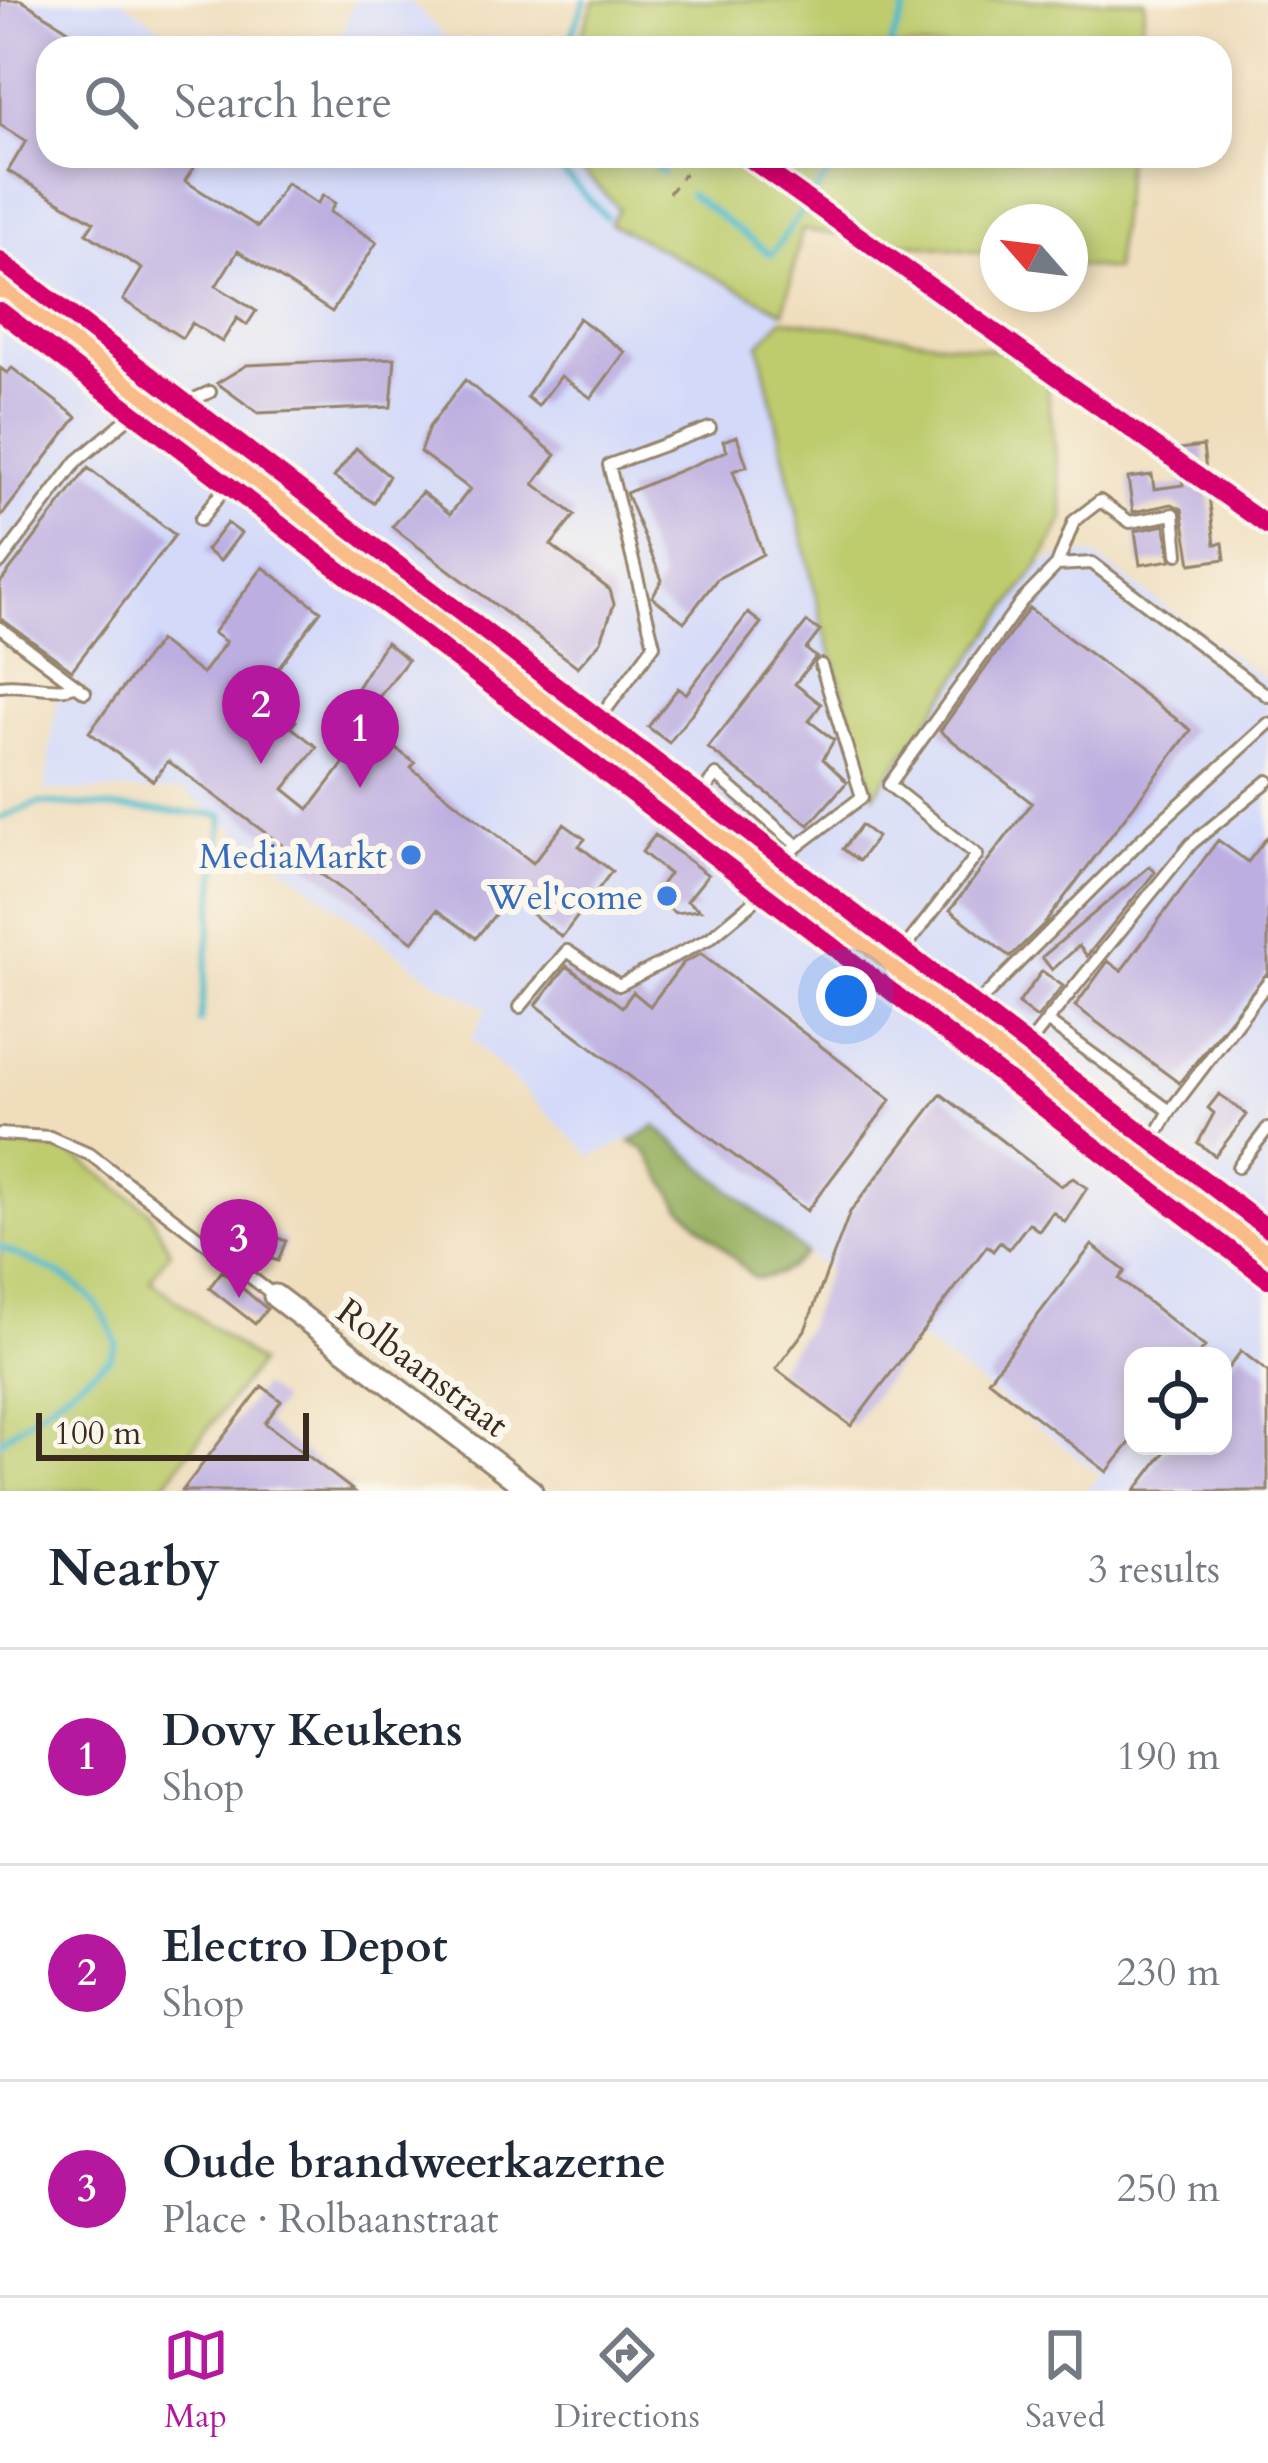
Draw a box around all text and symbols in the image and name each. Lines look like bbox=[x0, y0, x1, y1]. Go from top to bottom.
search box bbox=[36, 36, 1232, 168]
icon: search bbox=[78, 69, 144, 135]
text: Search here bbox=[174, 72, 392, 133]
north arrow bbox=[980, 204, 1088, 312]
pin: 2 bbox=[222, 665, 300, 764]
pin: 1 bbox=[321, 689, 399, 788]
place label: MediaMarkt bbox=[199, 832, 387, 881]
marker: MediaMarkt bbox=[398, 842, 424, 868]
place label: Wel'come bbox=[486, 873, 643, 922]
marker: Wel'come bbox=[654, 883, 680, 909]
your location bbox=[816, 966, 876, 1026]
pin: 3 bbox=[200, 1199, 278, 1298]
street label: Rolbaanstraat bbox=[326, 1287, 518, 1449]
map controls bbox=[1124, 1347, 1232, 1455]
button: locate bbox=[1124, 1347, 1232, 1455]
scale bar bbox=[36, 1407, 309, 1460]
text: 100 m bbox=[54, 1411, 141, 1456]
text: Nearby bbox=[48, 1534, 220, 1604]
text: 3 results bbox=[1088, 1543, 1220, 1596]
text: Dovy Keukens bbox=[162, 1700, 463, 1761]
text: 1 bbox=[77, 1730, 97, 1783]
text: 190 m bbox=[1117, 1730, 1220, 1783]
text: Shop bbox=[162, 1761, 245, 1814]
text: Electro Depot bbox=[162, 1916, 448, 1977]
text: 2 bbox=[77, 1946, 97, 1999]
text: 230 m bbox=[1117, 1946, 1220, 1999]
text: Shop bbox=[162, 1977, 245, 2030]
text: Oude brandweerkazerne bbox=[162, 2132, 666, 2193]
text: 3 bbox=[77, 2162, 97, 2215]
text: 250 m bbox=[1117, 2162, 1220, 2215]
text: Place · Rolbaanstraat bbox=[162, 2193, 499, 2246]
tab: Map bbox=[163, 2322, 229, 2439]
tab: Directions bbox=[554, 2322, 700, 2439]
tab: Saved bbox=[1025, 2322, 1105, 2439]

